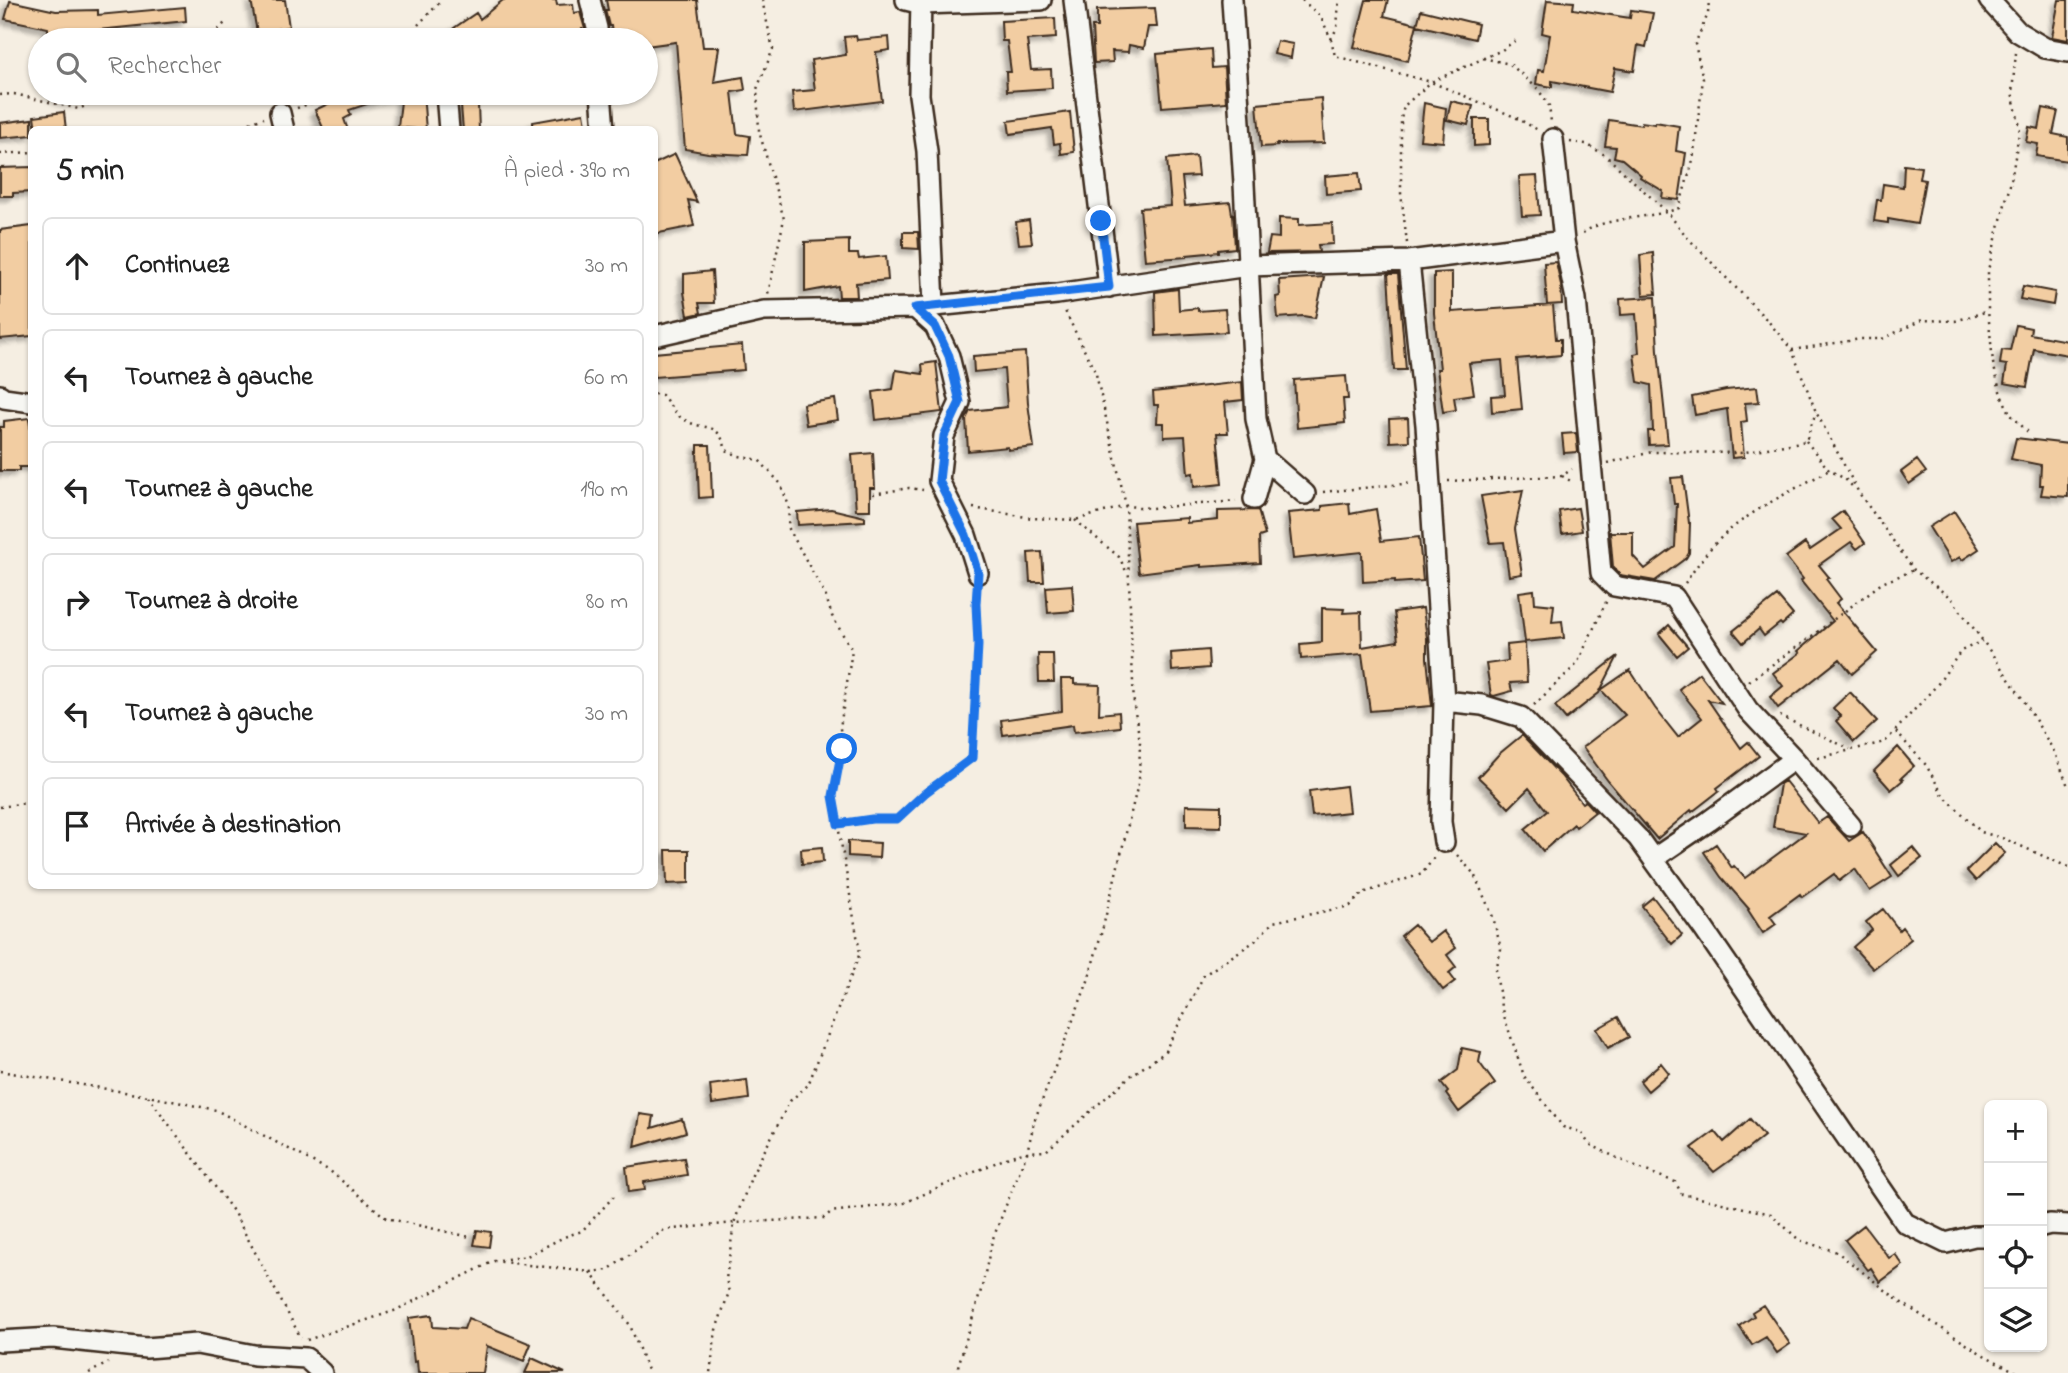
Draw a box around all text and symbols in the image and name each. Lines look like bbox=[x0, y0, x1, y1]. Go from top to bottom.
search box bbox=[28, 28, 658, 105]
icon: search bbox=[52, 48, 90, 86]
text: Rechercher bbox=[108, 48, 221, 86]
text: 5 min bbox=[56, 150, 124, 194]
text: À pied · 390 m bbox=[504, 155, 630, 188]
route end bbox=[1085, 205, 1116, 236]
icon: ahead bbox=[58, 247, 96, 285]
text: Continuez bbox=[125, 247, 229, 285]
text: 30 m bbox=[585, 250, 628, 283]
icon: left bbox=[58, 359, 96, 397]
text: Tournez à gauche bbox=[125, 359, 313, 397]
text: 60 m bbox=[584, 362, 628, 395]
icon: left bbox=[58, 471, 96, 509]
text: Tournez à gauche bbox=[125, 471, 313, 509]
text: 190 m bbox=[580, 474, 628, 507]
icon: right bbox=[58, 583, 96, 621]
text: Tournez à droite bbox=[125, 583, 298, 621]
text: 80 m bbox=[586, 586, 628, 619]
icon: left bbox=[58, 695, 96, 733]
text: Tournez à gauche bbox=[125, 695, 313, 733]
text: 30 m bbox=[585, 698, 628, 731]
route start bbox=[826, 733, 857, 764]
icon: arrive bbox=[58, 807, 96, 845]
text: Arrivée à destination bbox=[125, 807, 341, 845]
map controls bbox=[1984, 1100, 2047, 1352]
button: + bbox=[1984, 1100, 2047, 1163]
button: − bbox=[1984, 1163, 2047, 1226]
button: locate bbox=[1984, 1226, 2047, 1289]
button: layers bbox=[1984, 1289, 2047, 1352]

